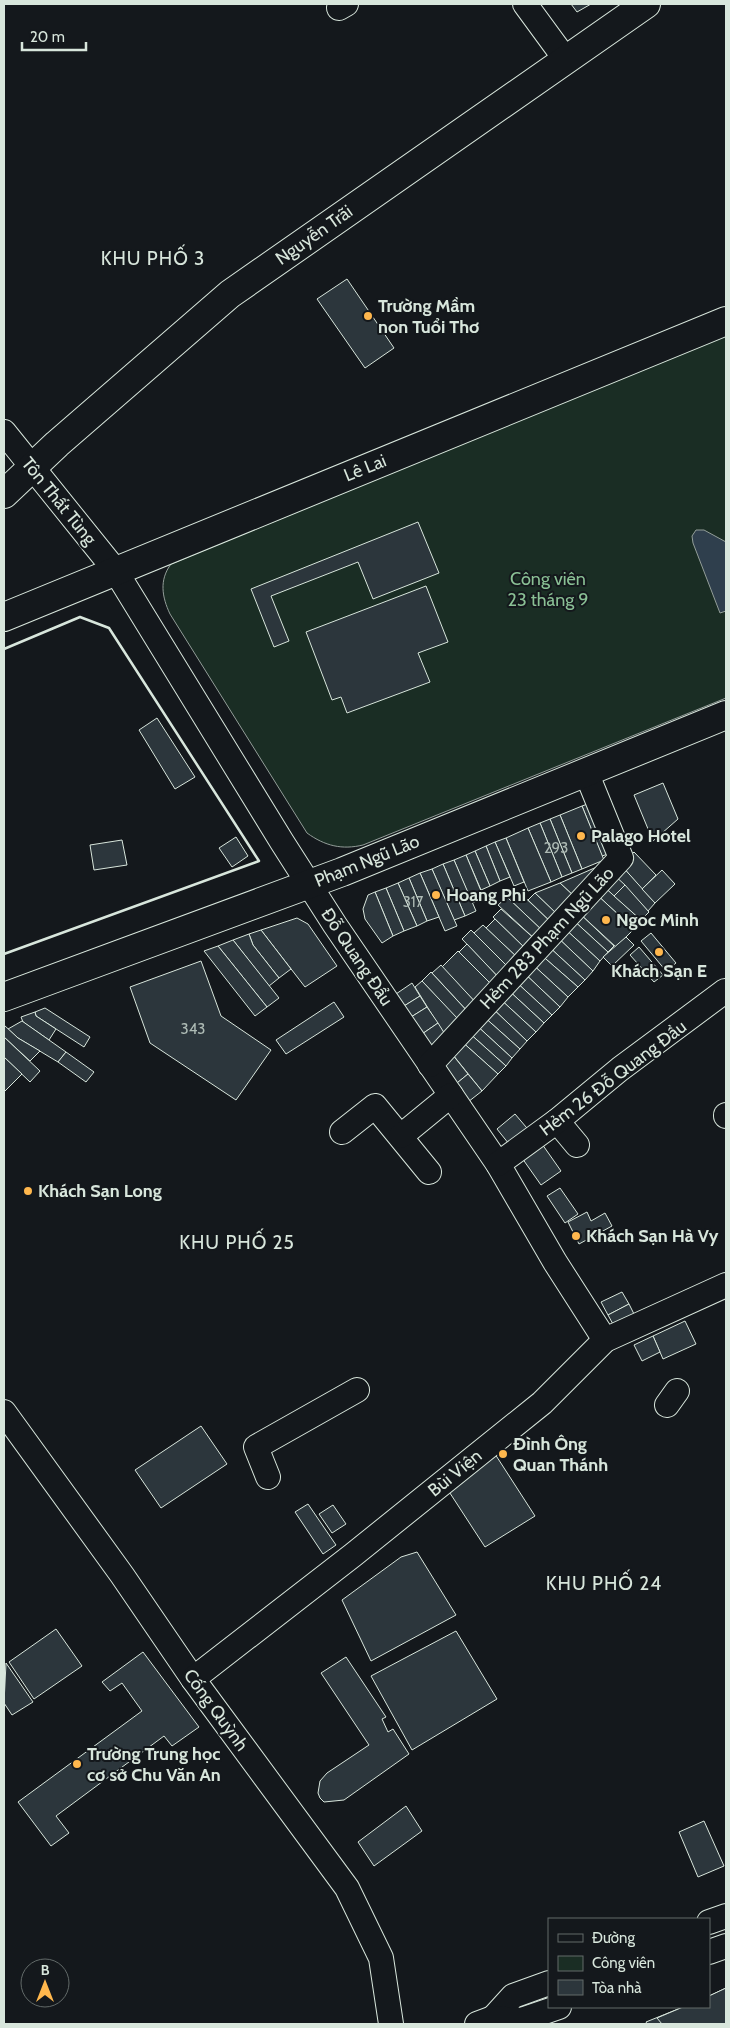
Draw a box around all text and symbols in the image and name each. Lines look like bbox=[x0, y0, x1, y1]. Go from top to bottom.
scale bar bbox=[22, 20, 86, 52]
text: 20 m bbox=[30, 28, 65, 46]
street label: Nguyễn Trãi bbox=[271, 200, 357, 270]
district label: KHU PHỐ 3 bbox=[101, 244, 205, 270]
place label: Trường Mầm non Tuổi Thơ bbox=[378, 295, 479, 338]
marker: Trường Mầm non Tuổi Thơ bbox=[362, 310, 374, 322]
street label: Lê Lai bbox=[341, 450, 389, 486]
street label: Tôn Thất Tùng bbox=[17, 453, 102, 550]
park label: Công viên 23 tháng 9 bbox=[508, 568, 588, 611]
place label: Palago Hotel bbox=[591, 825, 691, 847]
street label: Phạm Ngũ Lão bbox=[311, 830, 423, 892]
marker: Palago Hotel bbox=[575, 830, 587, 842]
house number: 293 bbox=[544, 839, 568, 857]
street label: Hẻm 283 Phạm Ngũ Lão bbox=[475, 862, 619, 1014]
place label: Hoang Phi bbox=[446, 884, 526, 906]
marker: Hoang Phi bbox=[430, 889, 442, 901]
house number: 317 bbox=[403, 893, 424, 911]
street label: Ðỗ Quang Ðẩu bbox=[316, 904, 398, 1010]
place label: Ngoc Minh bbox=[616, 909, 699, 931]
marker: Ngoc Minh bbox=[600, 914, 612, 926]
marker: Khách Sạn E bbox=[653, 946, 665, 958]
place label: Khách Sạn E bbox=[611, 960, 707, 982]
street label: Hẻm 26 Ðỗ Quang Ðầu bbox=[535, 1016, 691, 1140]
house number: 343 bbox=[181, 1020, 205, 1038]
place label: Khách Sạn Long bbox=[38, 1180, 162, 1202]
marker: Khách Sạn Long bbox=[22, 1185, 34, 1197]
place label: Khách Sạn Hà Vy bbox=[586, 1225, 719, 1247]
district label: KHU PHỐ 25 bbox=[179, 1228, 295, 1254]
marker: Khách Sạn Hà Vy bbox=[570, 1230, 582, 1242]
place label: Đình Ông Quan Thánh bbox=[513, 1433, 608, 1476]
street label: Bùi Viện bbox=[424, 1445, 486, 1501]
marker: Đình Ông Quan Thánh bbox=[497, 1448, 509, 1460]
district label: KHU PHỐ 24 bbox=[546, 1569, 662, 1595]
street label: Cống Quỳnh bbox=[179, 1665, 253, 1755]
place label: Trường Trung học cơ sở Chu Văn An bbox=[87, 1743, 221, 1786]
marker: Trường Trung học cơ sở Chu Văn An bbox=[71, 1758, 83, 1770]
legend bbox=[548, 1918, 710, 2008]
text: Đường bbox=[592, 1929, 635, 1947]
text: Công viên bbox=[592, 1954, 655, 1972]
north arrow bbox=[20, 1958, 70, 2008]
text: B bbox=[41, 1961, 50, 1979]
text: Tòa nhà bbox=[592, 1979, 642, 1997]

